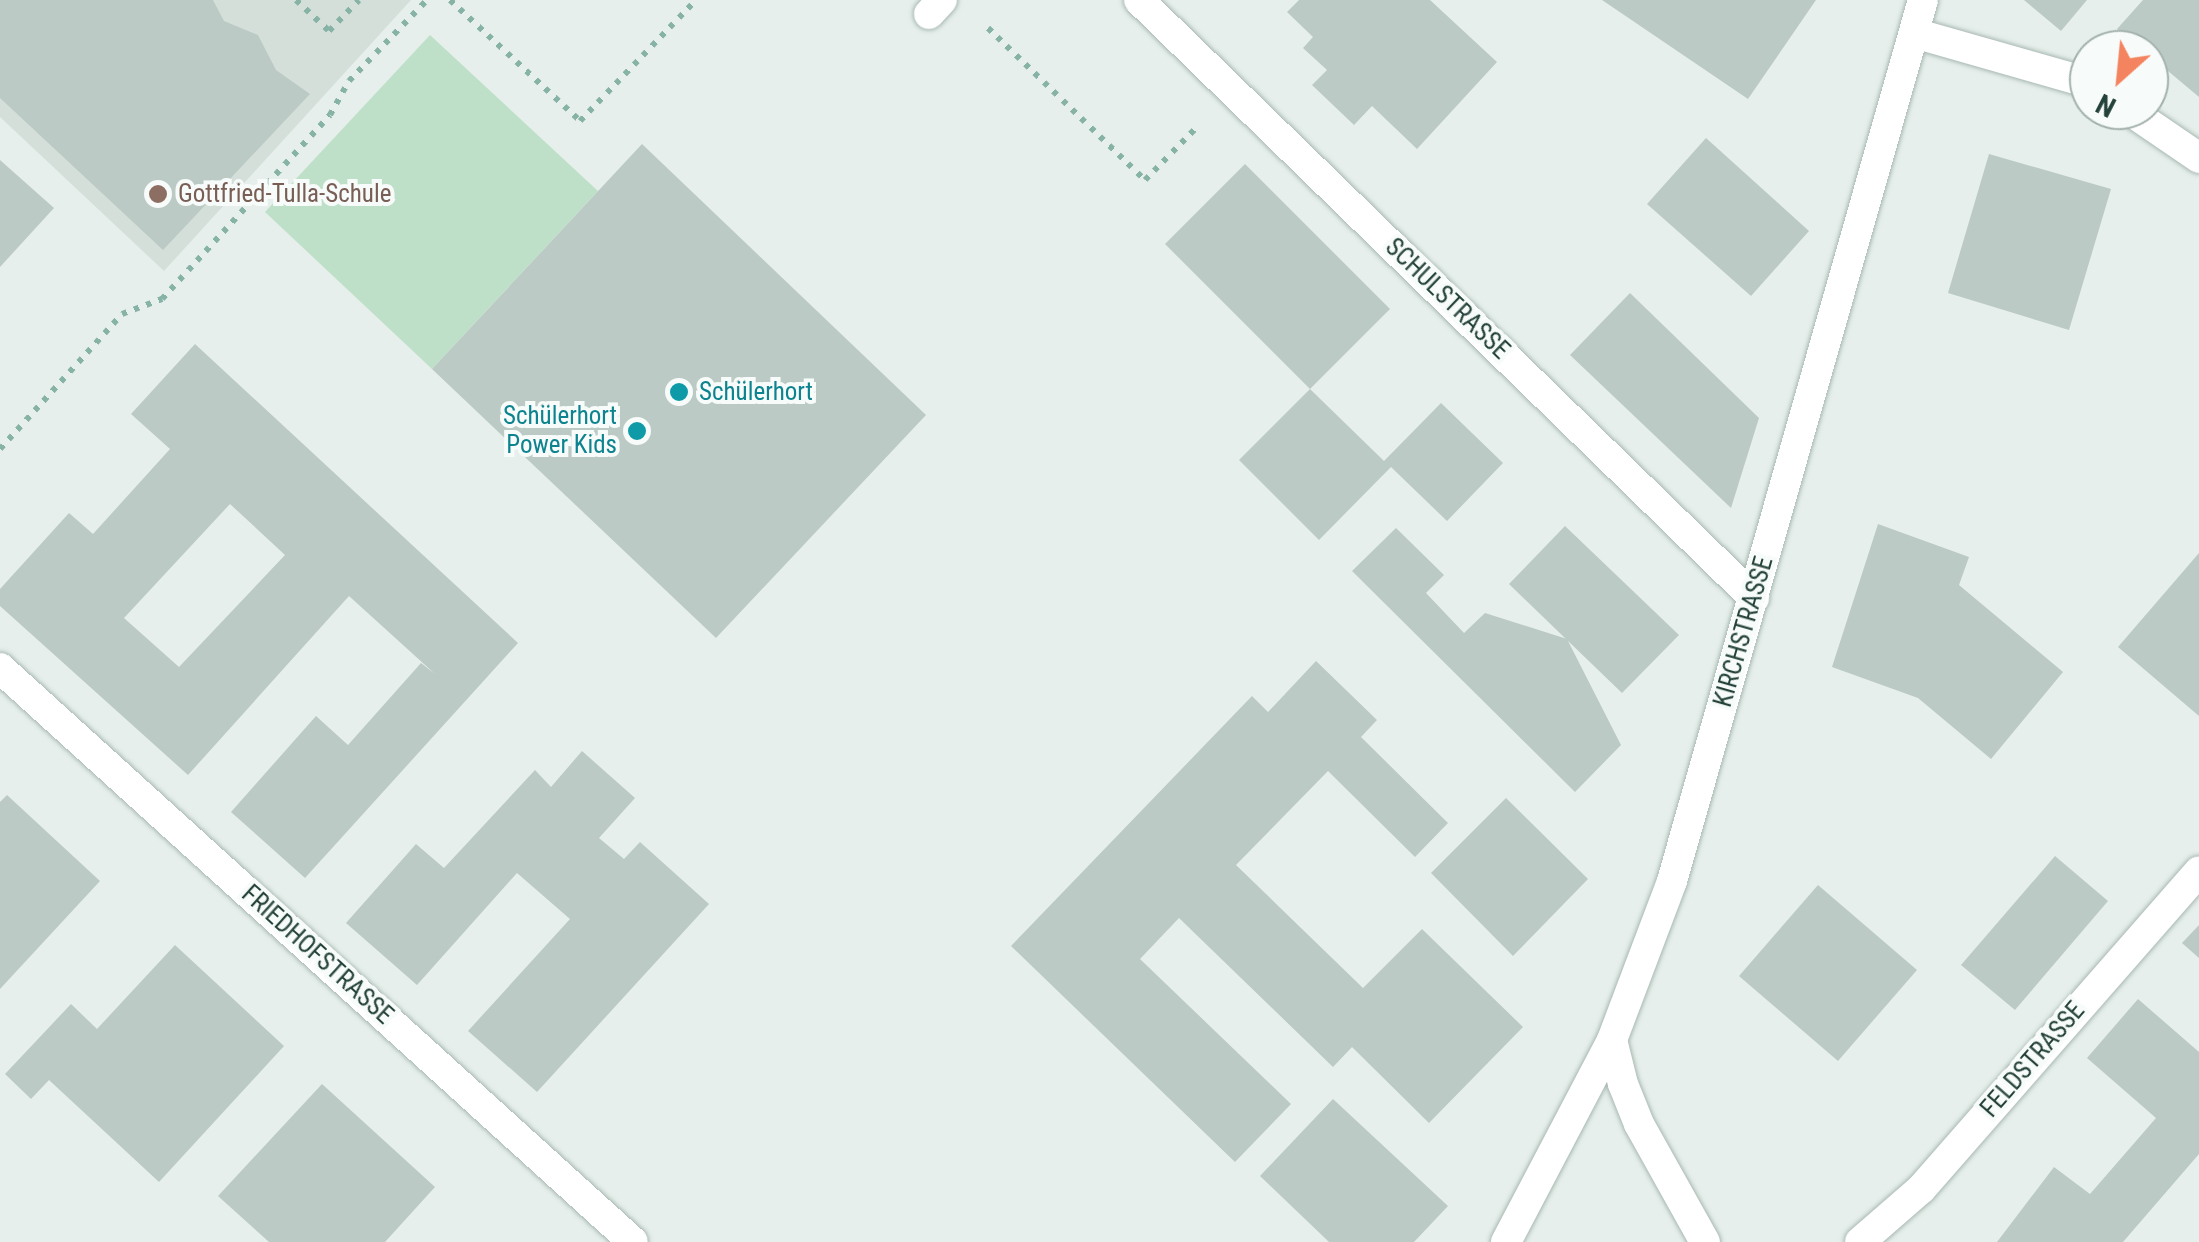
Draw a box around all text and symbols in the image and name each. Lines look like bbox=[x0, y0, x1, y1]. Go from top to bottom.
north arrow bbox=[2069, 30, 2169, 130]
text: N bbox=[2091, 87, 2121, 124]
place label: Gottfried-Tulla-Schule bbox=[178, 179, 391, 209]
marker: Gottfried-Tulla-Schule bbox=[147, 183, 169, 205]
street label: SCHULSTRASSE bbox=[1379, 232, 1515, 366]
place label: Schülerhort bbox=[699, 377, 813, 407]
marker: Schülerhort bbox=[668, 381, 690, 403]
place label: Schülerhort Power Kids bbox=[503, 402, 617, 461]
marker: Schülerhort Power Kids bbox=[626, 420, 648, 442]
street label: KIRCHSTRASSE bbox=[1708, 553, 1780, 711]
street label: FRIEDHOFSTRASSE bbox=[235, 879, 399, 1031]
street label: FELDSTRASSE bbox=[1975, 996, 2091, 1124]

